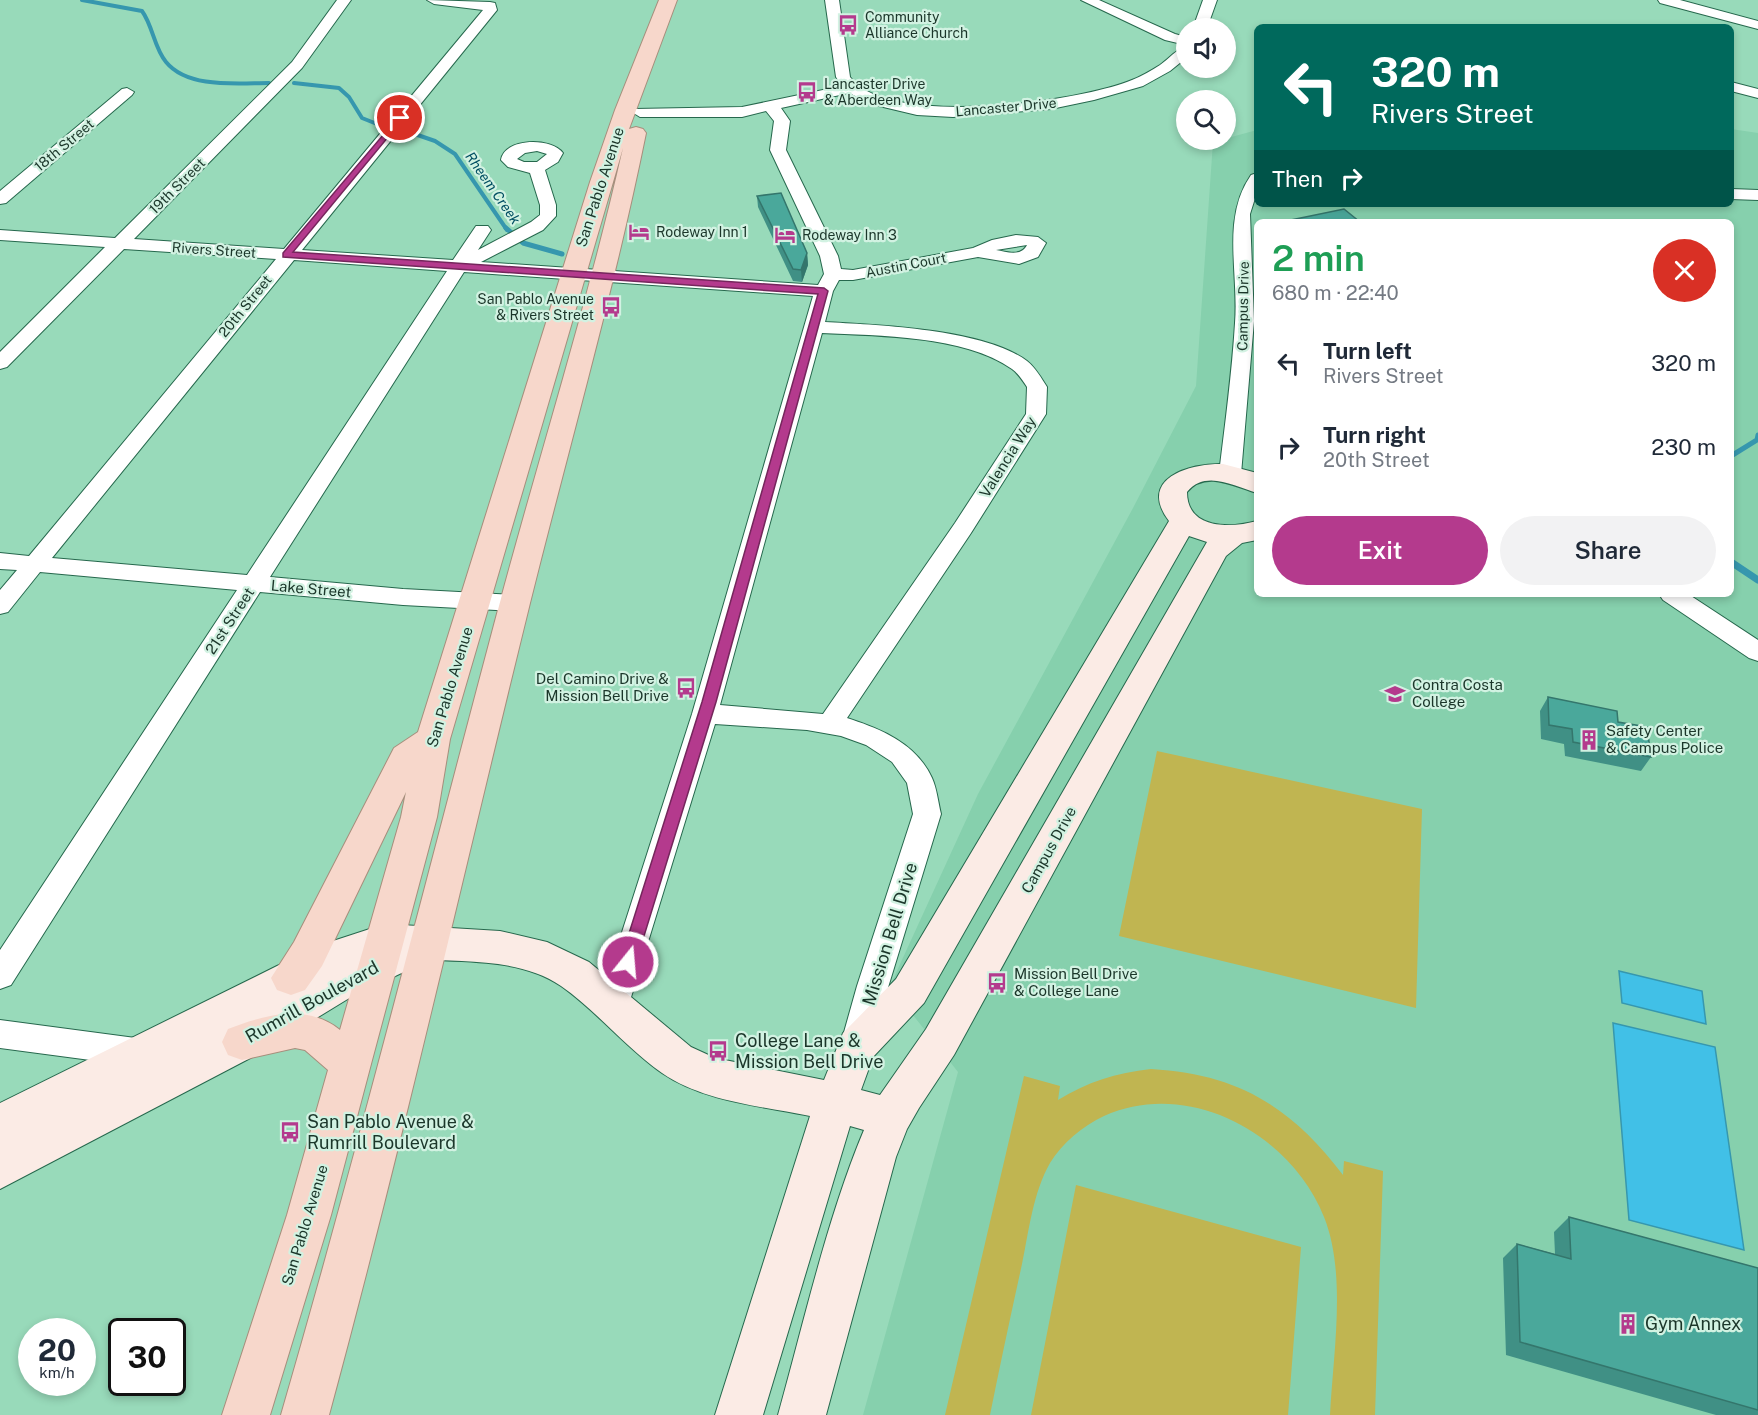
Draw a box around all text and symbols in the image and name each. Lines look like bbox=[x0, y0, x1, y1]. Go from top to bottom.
place label: Community Alliance Church bbox=[865, 9, 968, 41]
bus stop icon: Community Alliance Church bbox=[836, 13, 860, 37]
map controls bbox=[1176, 18, 1236, 150]
button: sound bbox=[1176, 18, 1236, 78]
text: 320 m bbox=[1371, 47, 1500, 96]
icon: left bbox=[1272, 48, 1350, 126]
place label: Lancaster Drive & Aberdeen Way bbox=[824, 76, 933, 108]
bus stop icon: Lancaster Drive & Aberdeen Way bbox=[795, 80, 819, 104]
button: search bbox=[1176, 90, 1236, 150]
pin bbox=[374, 92, 425, 143]
street label: Lancaster Drive bbox=[955, 95, 1057, 119]
text: Rivers Street bbox=[1371, 97, 1534, 129]
icon: arrive bbox=[383, 101, 416, 134]
street label: 18th Street bbox=[31, 116, 97, 174]
street label: San Pablo Avenue bbox=[572, 125, 627, 249]
water label: Rheem Creek bbox=[462, 149, 524, 228]
street label: 19th Street bbox=[146, 155, 208, 217]
icon: right bbox=[1335, 162, 1368, 195]
text: Then bbox=[1272, 166, 1323, 192]
hotel icon: Rodeway Inn 1 bbox=[627, 220, 651, 244]
hotel icon: Rodeway Inn 3 bbox=[773, 223, 797, 247]
place label: Rodeway Inn 1 bbox=[656, 224, 748, 240]
place label: Rodeway Inn 3 bbox=[802, 227, 897, 243]
text: 2 min bbox=[1272, 237, 1365, 279]
street label: Rivers Street bbox=[171, 239, 257, 261]
button: close bbox=[1653, 239, 1716, 302]
street label: Austin Court bbox=[864, 249, 948, 281]
street label: Campus Drive bbox=[1234, 261, 1252, 351]
street label: 20th Street bbox=[215, 272, 275, 340]
text: 680 m · 22:40 bbox=[1272, 281, 1399, 305]
place label: San Pablo Avenue & Rivers Street bbox=[477, 291, 594, 323]
bus stop icon: San Pablo Avenue & Rivers Street bbox=[599, 295, 623, 319]
text: Turn left bbox=[1323, 338, 1412, 364]
icon: left bbox=[1272, 347, 1305, 380]
text: 320 m bbox=[1651, 350, 1716, 376]
text: Rivers Street bbox=[1323, 364, 1444, 388]
street label: Valencia Way bbox=[976, 413, 1039, 500]
text: Turn right bbox=[1323, 422, 1426, 448]
icon: right bbox=[1272, 431, 1305, 464]
text: 230 m bbox=[1651, 434, 1716, 460]
text: 20th Street bbox=[1323, 448, 1430, 472]
button: Exit bbox=[1272, 516, 1488, 585]
button: Share bbox=[1500, 516, 1716, 585]
street label: Lake Street bbox=[270, 577, 352, 600]
street label: 21st Street bbox=[202, 584, 257, 657]
street label: San Pablo Avenue bbox=[423, 625, 476, 749]
place label: Del Camino Drive & Mission Bell Drive bbox=[536, 670, 669, 704]
bus stop icon: Del Camino Drive & Mission Bell Drive bbox=[674, 676, 698, 700]
place label: Contra Costa College bbox=[1412, 676, 1503, 710]
school or university icon: Contra Costa College bbox=[1383, 682, 1407, 706]
place label: Safety Center & Campus Police bbox=[1606, 722, 1723, 756]
building icon: Safety Center & Campus Police bbox=[1577, 728, 1601, 752]
street label: Campus Drive bbox=[1018, 804, 1079, 896]
street label: Mission Bell Drive bbox=[858, 860, 921, 1008]
position arrow bbox=[596, 930, 660, 994]
street label: Rumrill Boulevard bbox=[241, 956, 382, 1047]
place label: Mission Bell Drive & College Lane bbox=[1014, 965, 1138, 999]
bus stop icon: Mission Bell Drive & College Lane bbox=[985, 971, 1009, 995]
place label: College Lane & Mission Bell Drive bbox=[735, 1030, 883, 1072]
bus stop icon: College Lane & Mission Bell Drive bbox=[706, 1039, 730, 1063]
place label: San Pablo Avenue & Rumrill Boulevard bbox=[307, 1111, 474, 1153]
bus stop icon: San Pablo Avenue & Rumrill Boulevard bbox=[278, 1120, 302, 1144]
street label: San Pablo Avenue bbox=[278, 1163, 331, 1287]
building icon: Gym Annex bbox=[1616, 1312, 1640, 1336]
place label: Gym Annex bbox=[1645, 1313, 1741, 1334]
speed limit sign: 30 bbox=[108, 1318, 186, 1396]
text: 20 bbox=[38, 1332, 76, 1368]
text: km/h bbox=[39, 1364, 75, 1381]

